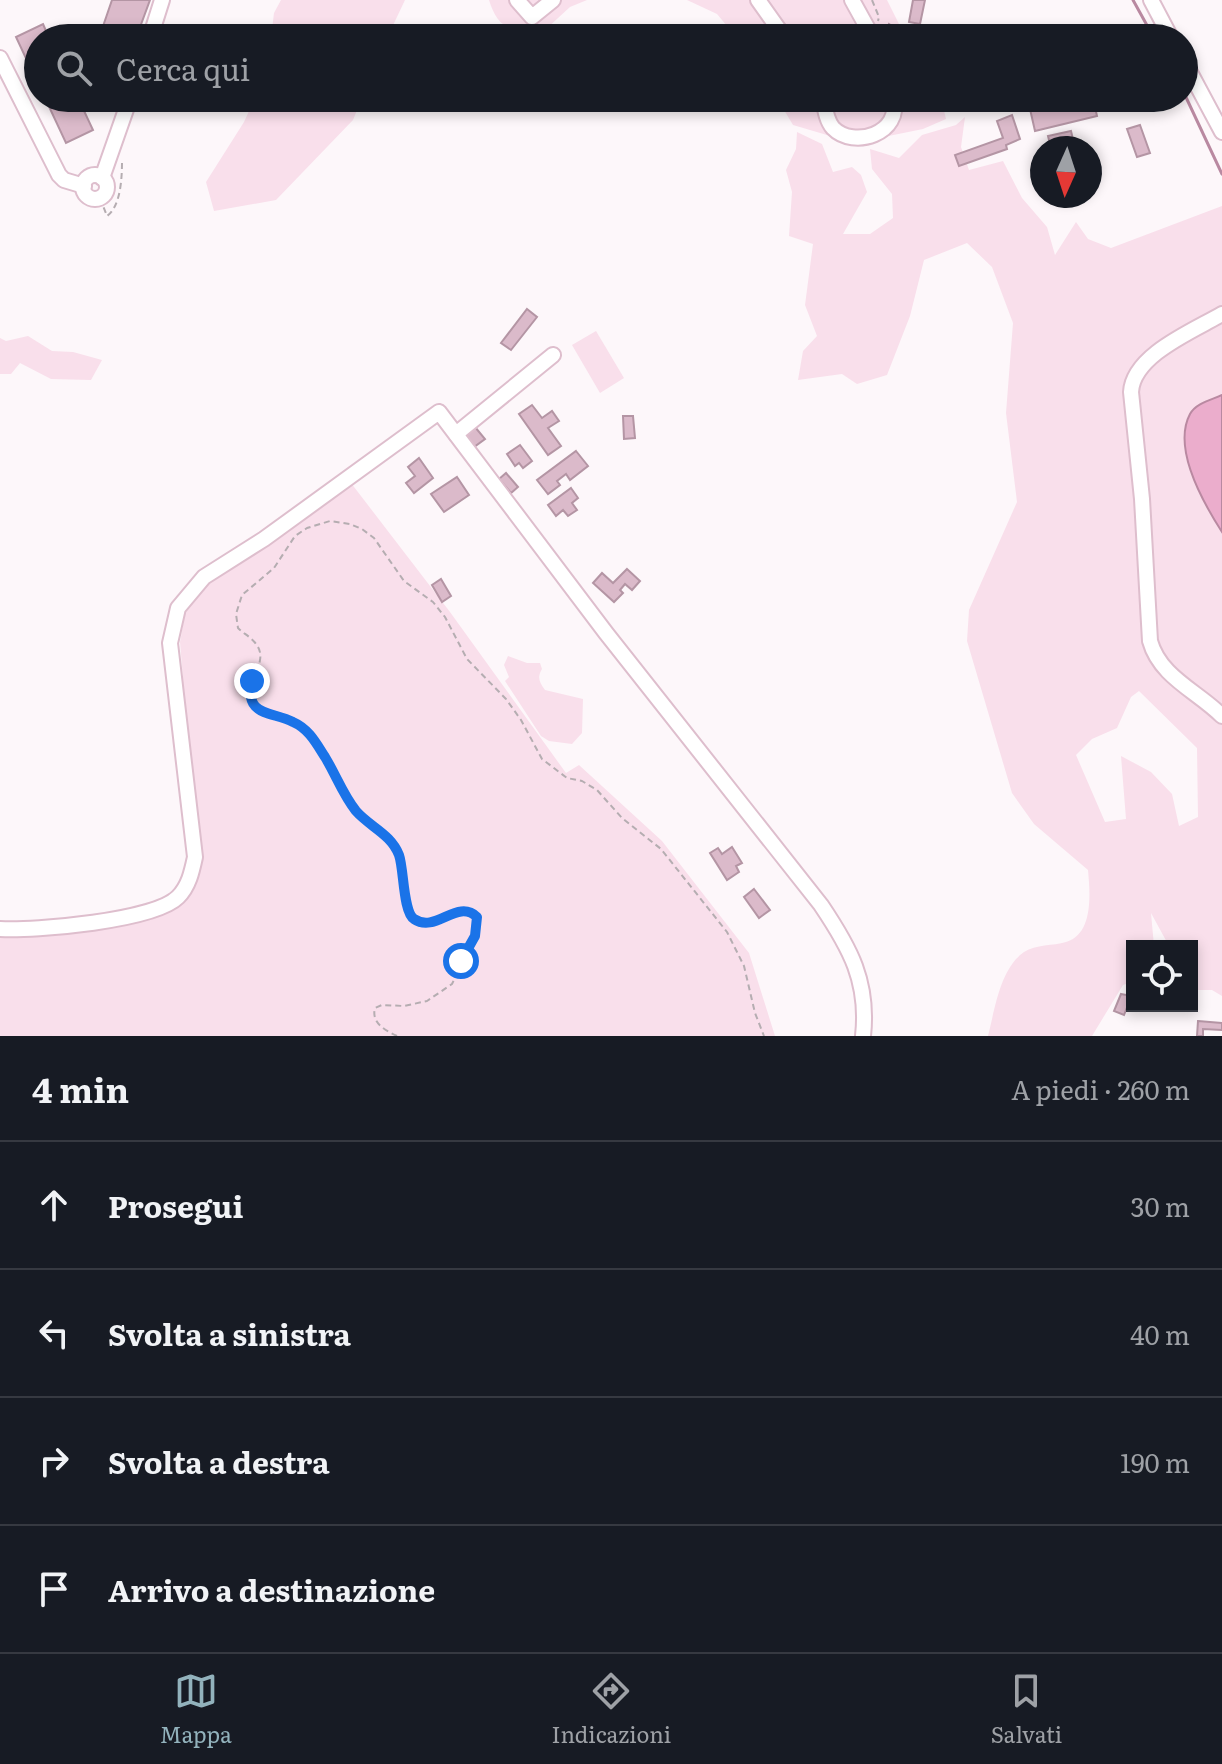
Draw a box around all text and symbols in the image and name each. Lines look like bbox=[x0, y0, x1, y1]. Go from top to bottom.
search box bbox=[24, 24, 1198, 112]
icon: search bbox=[52, 46, 96, 90]
text: Cerca qui bbox=[116, 46, 250, 90]
north arrow bbox=[1030, 136, 1102, 208]
route end bbox=[234, 663, 270, 699]
map controls bbox=[1126, 940, 1198, 1012]
button: locate bbox=[1126, 940, 1198, 1012]
route start bbox=[443, 943, 479, 979]
text: 4 min bbox=[32, 1063, 129, 1113]
text: A piedi · 260 m bbox=[1011, 1069, 1190, 1108]
icon: ahead bbox=[32, 1183, 76, 1227]
text: Prosegui bbox=[108, 1183, 243, 1227]
text: 30 m bbox=[1130, 1186, 1190, 1225]
icon: left bbox=[32, 1311, 76, 1355]
text: Svolta a sinistra bbox=[108, 1311, 351, 1355]
text: 40 m bbox=[1130, 1314, 1190, 1353]
icon: right bbox=[32, 1439, 76, 1483]
text: Svolta a destra bbox=[108, 1439, 330, 1483]
text: 190 m bbox=[1120, 1442, 1190, 1481]
icon: arrive bbox=[32, 1567, 76, 1611]
text: Arrivo a destinazione bbox=[108, 1567, 435, 1611]
tab: Mappa bbox=[160, 1669, 232, 1750]
tab: Indicazioni bbox=[551, 1669, 671, 1750]
tab: Salvati bbox=[991, 1669, 1062, 1750]

